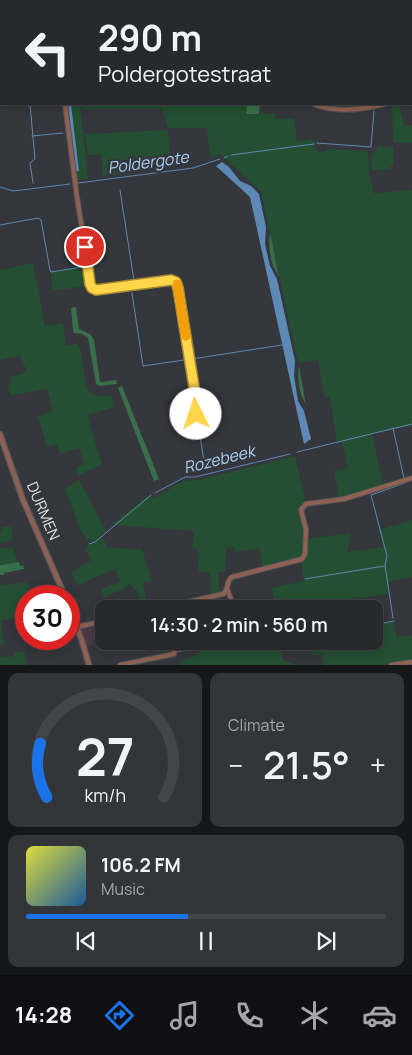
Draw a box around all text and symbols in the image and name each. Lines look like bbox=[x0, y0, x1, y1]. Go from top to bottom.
text: 290 m bbox=[98, 14, 202, 62]
icon: left bbox=[15, 20, 80, 85]
text: Poldergotestraat bbox=[98, 59, 271, 89]
water label: Poldergote bbox=[106, 145, 191, 179]
pin bbox=[64, 226, 106, 268]
icon: arrive bbox=[71, 233, 99, 261]
position arrow bbox=[169, 387, 221, 439]
water label: Rozebeek bbox=[181, 439, 259, 478]
street label: DURMEN bbox=[22, 478, 65, 543]
speed limit sign: 30 bbox=[15, 585, 80, 650]
text: 14:30 · 2 min · 560 m bbox=[150, 612, 328, 638]
text: Climate bbox=[228, 714, 285, 736]
text: 27 bbox=[76, 721, 134, 792]
text: 21.5° bbox=[263, 738, 350, 790]
text: − bbox=[228, 746, 243, 784]
text: + bbox=[370, 746, 386, 784]
text: km/h bbox=[84, 783, 126, 807]
text: 106.2 FM bbox=[101, 852, 181, 878]
text: Music bbox=[101, 878, 145, 900]
icon: previous bbox=[72, 927, 100, 955]
icon: pause bbox=[192, 927, 220, 955]
icon: next bbox=[312, 927, 340, 955]
icon: directions bbox=[102, 998, 137, 1033]
icon: music bbox=[167, 998, 202, 1033]
icon: phone bbox=[232, 998, 267, 1033]
icon: climate bbox=[297, 998, 332, 1033]
icon: car bbox=[362, 998, 397, 1033]
text: 14:28 bbox=[15, 1000, 72, 1030]

